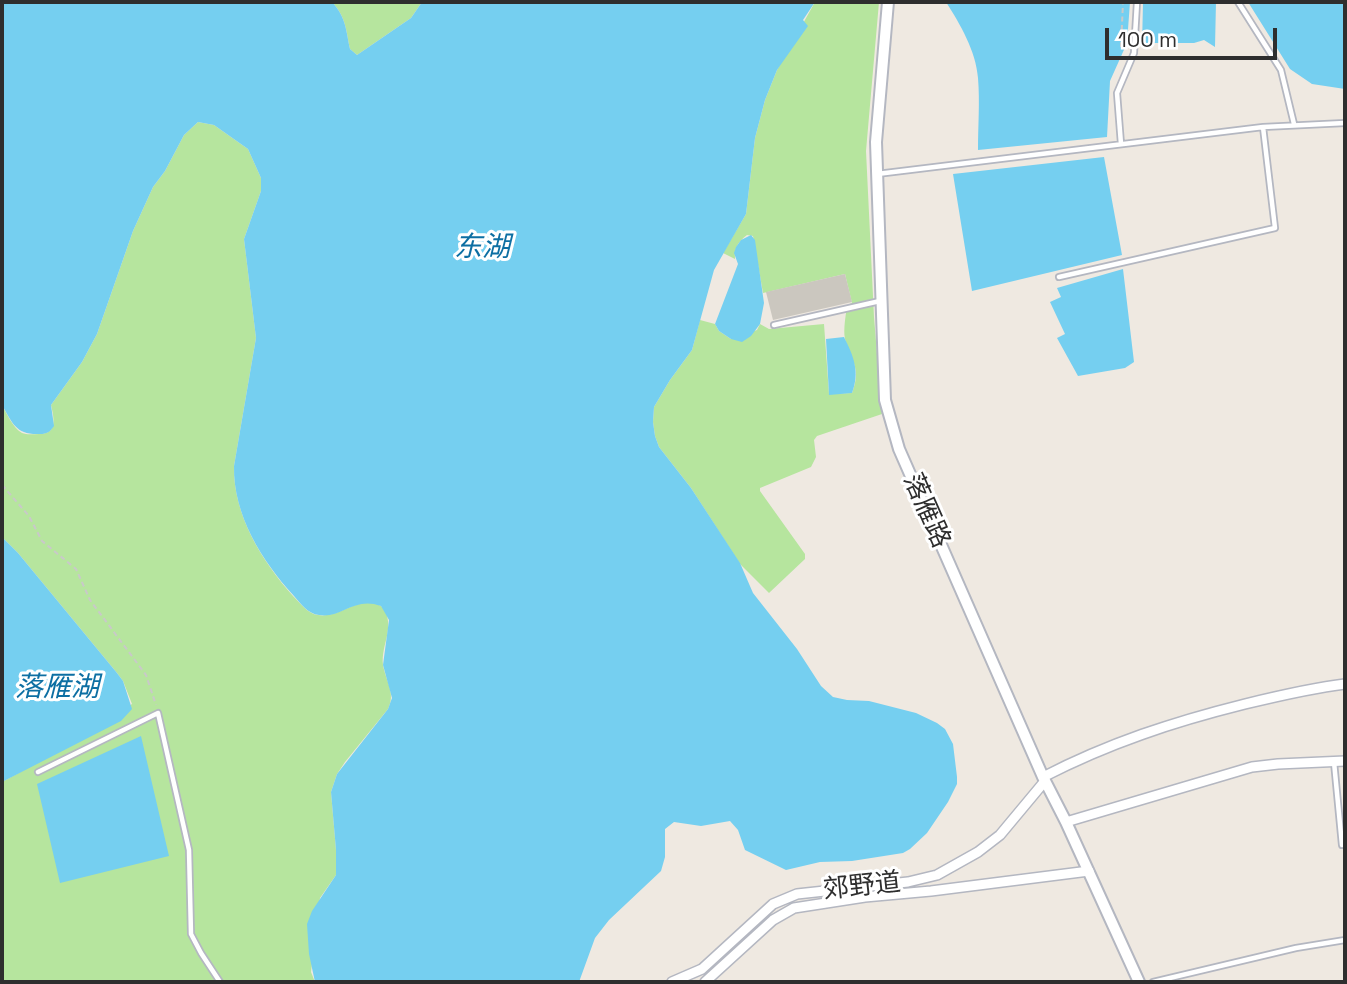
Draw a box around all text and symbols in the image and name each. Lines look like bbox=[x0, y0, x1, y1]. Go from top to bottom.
scale bar bbox=[1109, 14, 1280, 58]
text: 100 m bbox=[1118, 26, 1177, 53]
water label: 东湖 bbox=[454, 231, 510, 265]
street label: 落雁路 bbox=[896, 469, 956, 553]
water label: 落雁湖 bbox=[15, 671, 99, 705]
street label: 郊野道 bbox=[822, 867, 902, 907]

